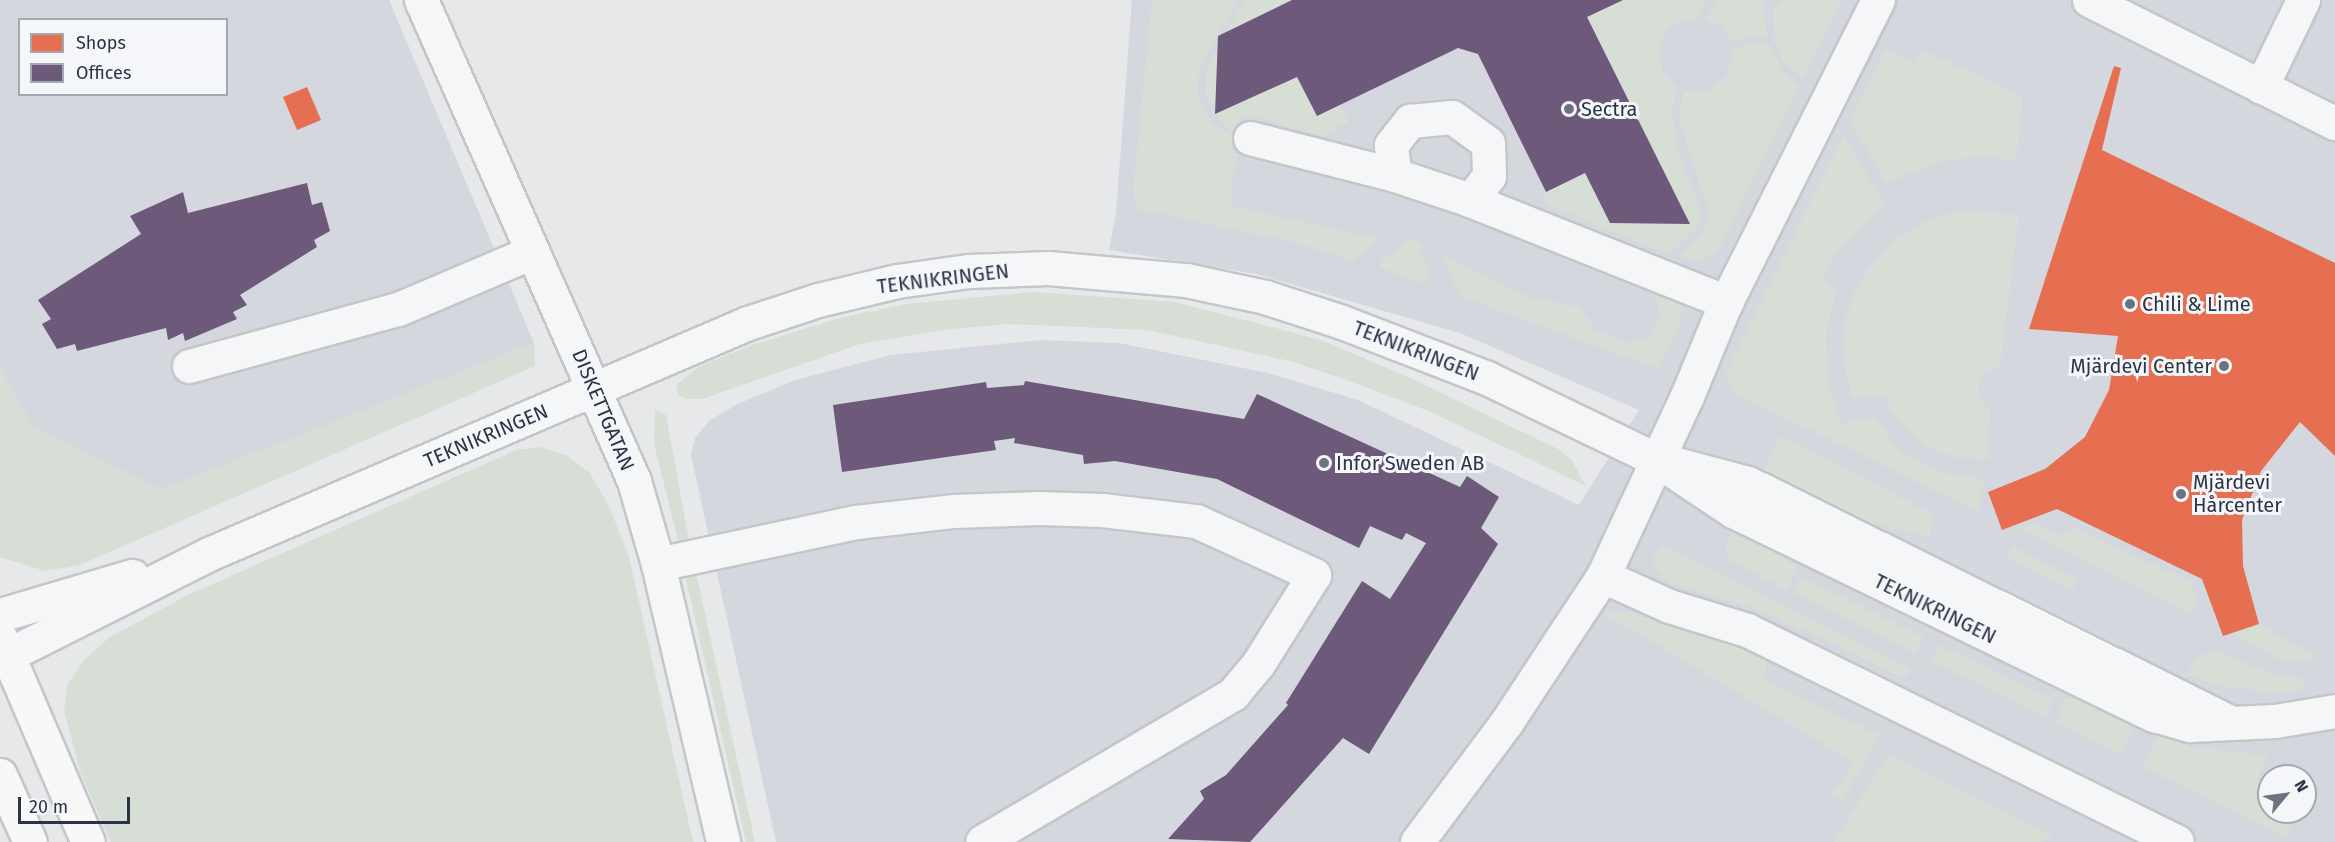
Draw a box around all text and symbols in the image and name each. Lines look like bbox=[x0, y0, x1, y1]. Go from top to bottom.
legend bbox=[18, 18, 228, 96]
text: Shops bbox=[76, 32, 126, 54]
text: Offices bbox=[76, 62, 131, 84]
place label: Sectra bbox=[1581, 97, 1637, 121]
marker: Sectra bbox=[1562, 102, 1576, 116]
street label: TEKNIKRINGEN bbox=[876, 259, 1010, 299]
place label: Chili & Lime bbox=[2142, 292, 2251, 316]
marker: Chili & Lime bbox=[2123, 297, 2137, 311]
street label: TEKNIKRINGEN bbox=[1350, 316, 1482, 386]
street label: DISKETTGATAN bbox=[567, 346, 639, 474]
place label: Mjärdevi Center bbox=[2070, 354, 2212, 378]
marker: Mjärdevi Center bbox=[2217, 359, 2231, 373]
street label: TEKNIKRINGEN bbox=[420, 399, 552, 473]
place label: Infor Sweden AB bbox=[1336, 451, 1484, 475]
marker: Infor Sweden AB bbox=[1317, 456, 1331, 470]
place label: Mjärdevi Hårcenter bbox=[2193, 470, 2282, 517]
marker: Mjärdevi Hårcenter bbox=[2174, 487, 2188, 501]
street label: TEKNIKRINGEN bbox=[1870, 569, 2000, 649]
north arrow bbox=[2257, 764, 2317, 824]
text: N bbox=[2291, 777, 2312, 795]
scale bar bbox=[21, 785, 134, 823]
text: 20 m bbox=[29, 796, 68, 818]

